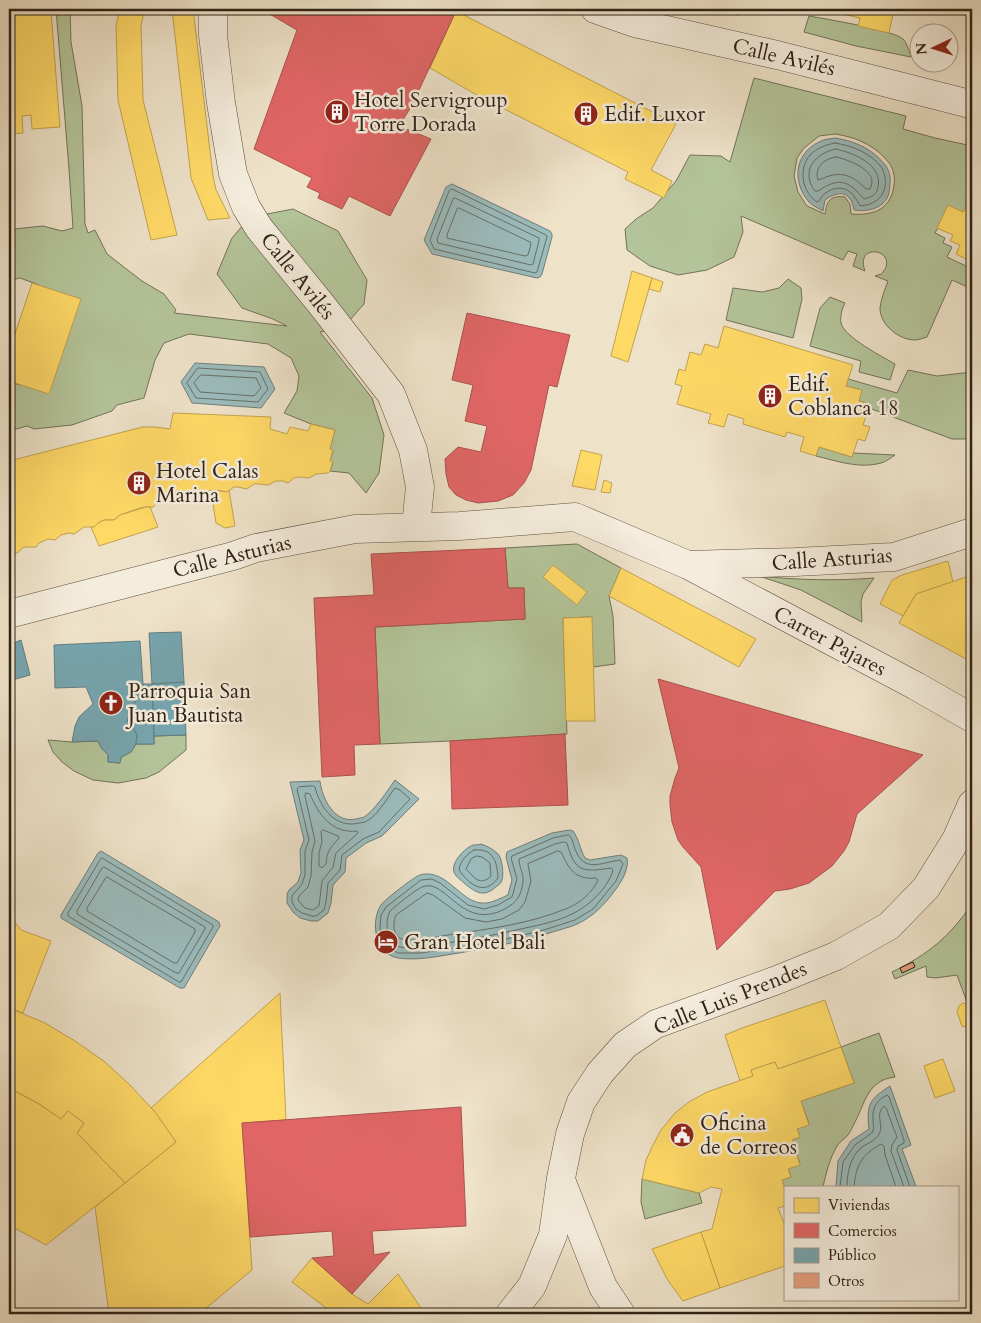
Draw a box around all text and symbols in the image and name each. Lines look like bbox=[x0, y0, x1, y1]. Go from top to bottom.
north arrow bbox=[908, 22, 958, 72]
street label: Calle Avilés bbox=[730, 32, 838, 83]
text: N bbox=[912, 42, 931, 56]
place label: Hotel Servigroup Torre Dorada bbox=[354, 86, 508, 139]
building icon: Hotel Servigroup Torre Dorada bbox=[324, 99, 350, 125]
place label: Edif. Luxor bbox=[604, 100, 705, 129]
building icon: Edif. Luxor bbox=[573, 101, 599, 127]
street label: Calle Avilés bbox=[254, 227, 342, 326]
place label: Edif. Coblanca 18 bbox=[788, 370, 899, 423]
building icon: Edif. Coblanca 18 bbox=[757, 383, 783, 409]
place label: Hotel Calas Marina bbox=[156, 457, 259, 510]
building icon: Hotel Calas Marina bbox=[126, 470, 152, 496]
street label: Calle Asturias bbox=[170, 528, 294, 585]
street label: Calle Asturias bbox=[771, 541, 893, 578]
street label: Carrer Pajares bbox=[768, 600, 891, 683]
place label: Parroquia San Juan Bautista bbox=[125, 677, 251, 730]
church icon: Parroquia San Juan Bautista bbox=[98, 690, 124, 716]
place label: Gran Hotel Bali bbox=[404, 928, 546, 957]
hotel icon: Gran Hotel Bali bbox=[373, 929, 399, 955]
street label: Calle Luis Prendes bbox=[649, 954, 811, 1042]
place label: Oficina de Correos bbox=[700, 1109, 797, 1162]
public building icon: Oficina de Correos bbox=[669, 1122, 695, 1148]
legend bbox=[784, 1186, 958, 1300]
text: Viviendas bbox=[828, 1195, 890, 1215]
text: Comercios bbox=[828, 1221, 897, 1241]
text: Público bbox=[828, 1245, 876, 1265]
text: Otros bbox=[828, 1271, 864, 1291]

